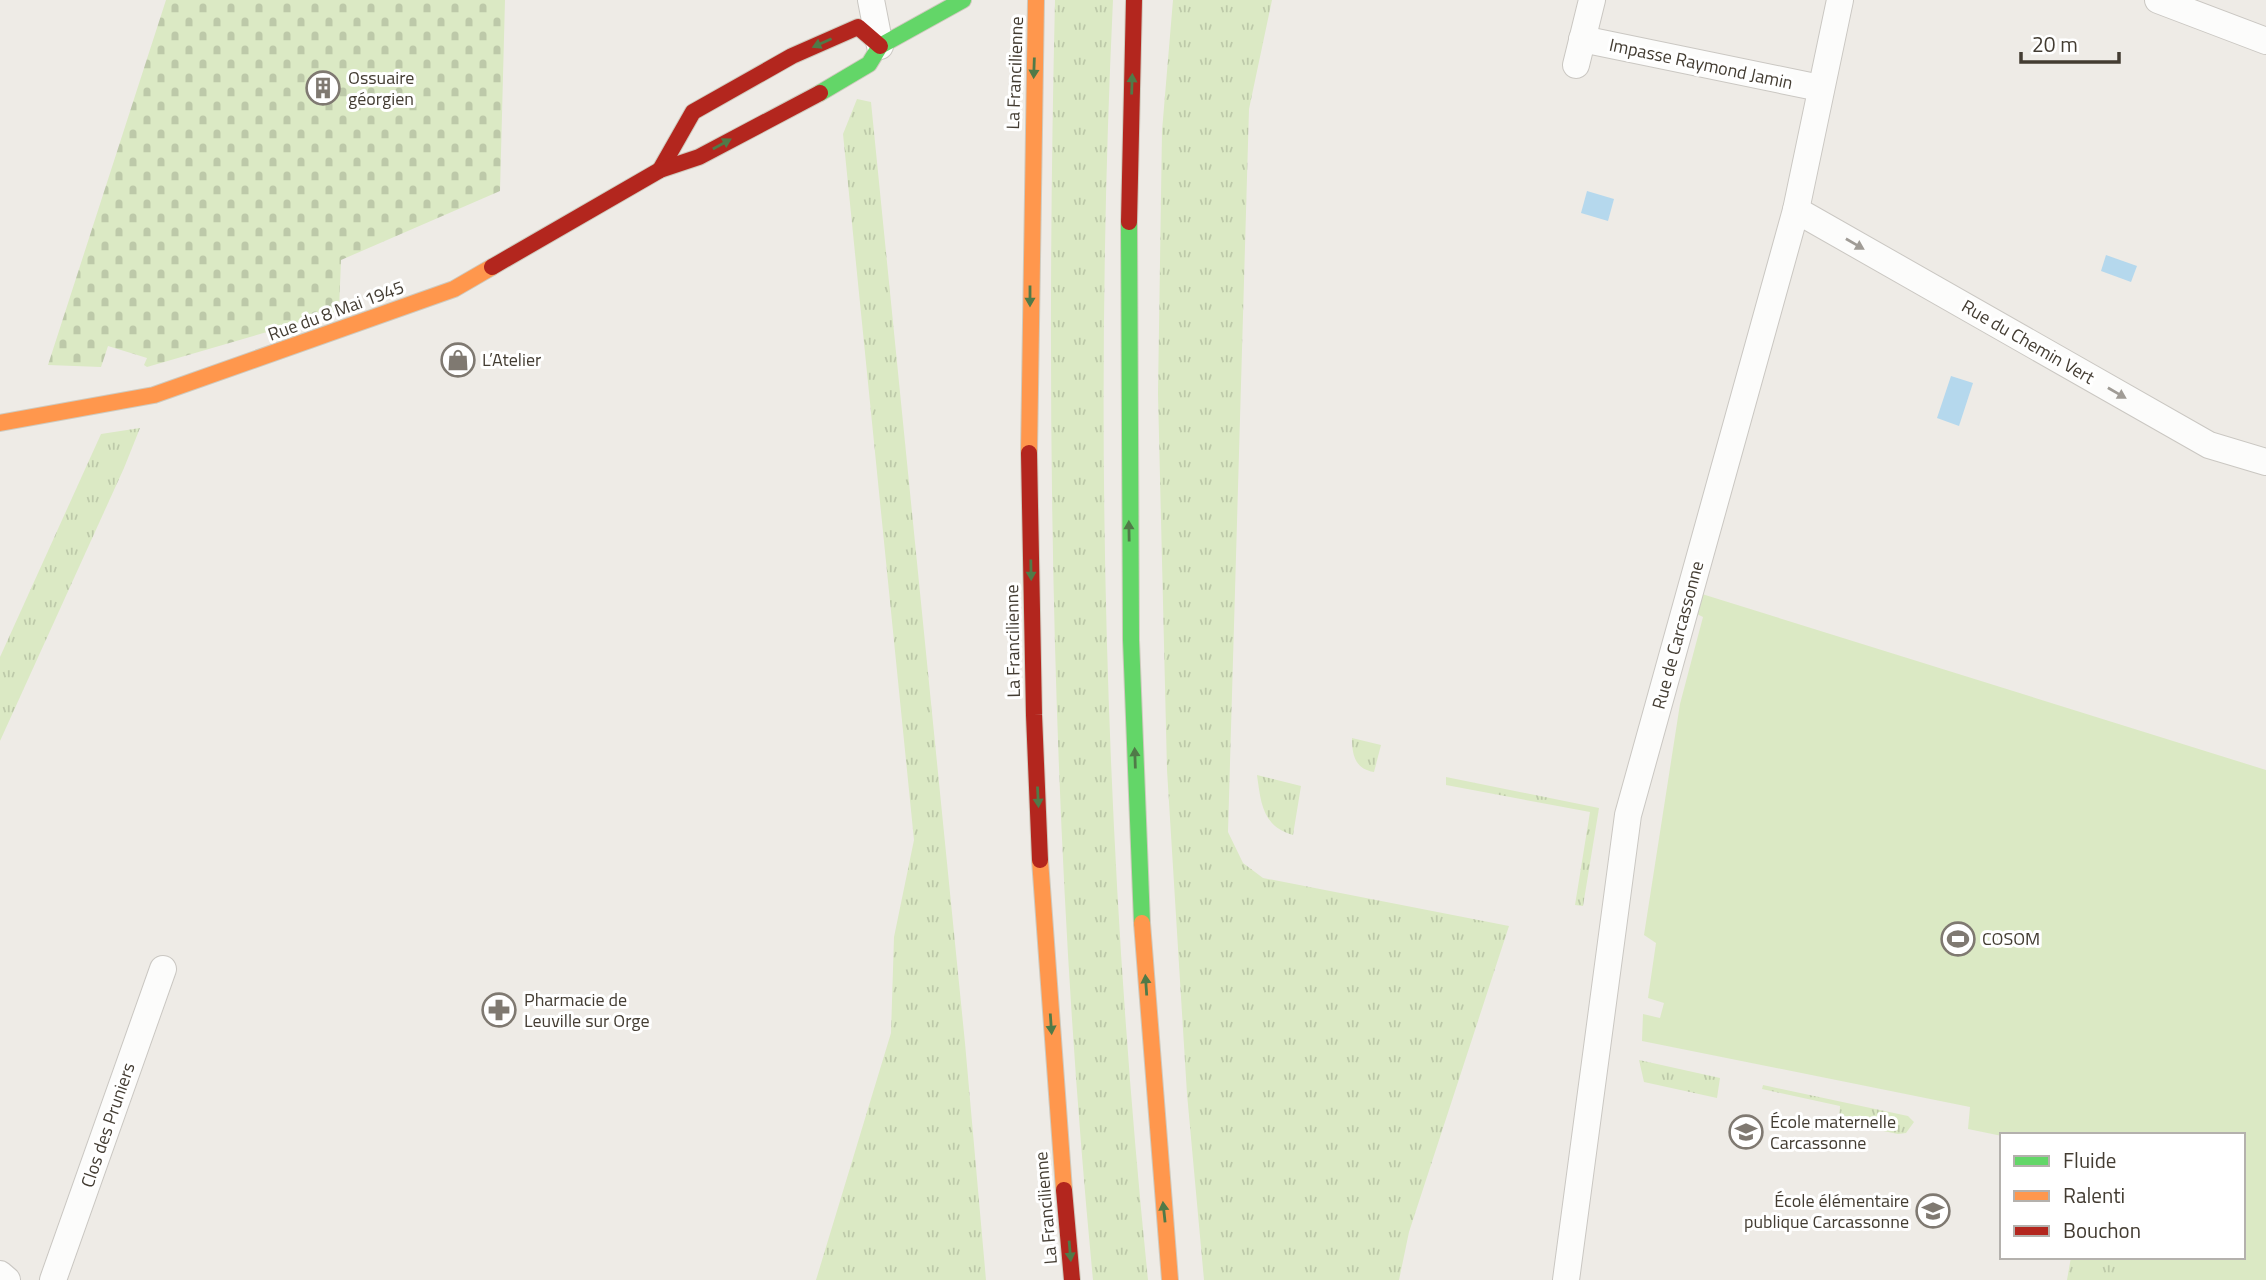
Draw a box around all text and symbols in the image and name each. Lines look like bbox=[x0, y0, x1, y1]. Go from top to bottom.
street label: La Francilienne bbox=[999, 16, 1030, 130]
scale bar bbox=[2021, 21, 2119, 65]
text: 20 m bbox=[2032, 28, 2078, 60]
street label: Impasse Raymond Jamin bbox=[1607, 31, 1795, 96]
one-way arrow bbox=[812, 37, 832, 48]
one-way arrow bbox=[1028, 57, 1040, 79]
place label: Ossuaire géorgien bbox=[348, 64, 414, 112]
building icon: Ossuaire géorgien bbox=[304, 69, 342, 107]
one-way arrow bbox=[1126, 73, 1137, 95]
one-way arrow bbox=[713, 138, 732, 150]
one-way arrow bbox=[1845, 238, 1865, 250]
street label: Rue du 8 Mai 1945 bbox=[264, 273, 408, 348]
one-way arrow bbox=[1024, 285, 1036, 307]
street label: Rue du Chemin Vert bbox=[1957, 293, 2100, 391]
shop icon: L’Atelier bbox=[439, 341, 477, 379]
place label: L’Atelier bbox=[482, 346, 541, 373]
one-way arrow bbox=[2107, 387, 2126, 399]
one-way arrow bbox=[1124, 519, 1135, 541]
street label: Rue de Carcassonne bbox=[1645, 558, 1710, 712]
one-way arrow bbox=[1025, 559, 1037, 581]
street label: La Francilienne bbox=[998, 584, 1027, 698]
one-way arrow bbox=[1130, 747, 1141, 769]
one-way arrow bbox=[1033, 786, 1044, 808]
sports icon: COSOM bbox=[1939, 920, 1977, 958]
place label: COSOM bbox=[1982, 925, 2040, 952]
one-way arrow bbox=[1141, 974, 1152, 996]
place label: Pharmacie de Leuville sur Orge bbox=[524, 986, 650, 1034]
pharmacy icon: Pharmacie de Leuville sur Orge bbox=[480, 991, 518, 1029]
one-way arrow bbox=[1046, 1013, 1057, 1035]
street label: Clos des Pruniers bbox=[74, 1059, 142, 1191]
place label: École maternelle Carcassonne bbox=[1770, 1108, 1896, 1156]
school or university icon: École maternelle Carcassonne bbox=[1727, 1113, 1765, 1151]
legend bbox=[2000, 1133, 2245, 1259]
text: Fluide bbox=[2063, 1144, 2116, 1176]
street label: La Francilienne bbox=[1027, 1151, 1064, 1266]
text: Ralenti bbox=[2063, 1179, 2125, 1211]
place label: École élémentaire publique Carcassonne bbox=[1744, 1187, 1909, 1235]
school or university icon: École élémentaire publique Carcassonne bbox=[1914, 1192, 1952, 1230]
one-way arrow bbox=[1158, 1201, 1169, 1223]
text: Bouchon bbox=[2063, 1214, 2141, 1246]
one-way arrow bbox=[1064, 1240, 1075, 1262]

